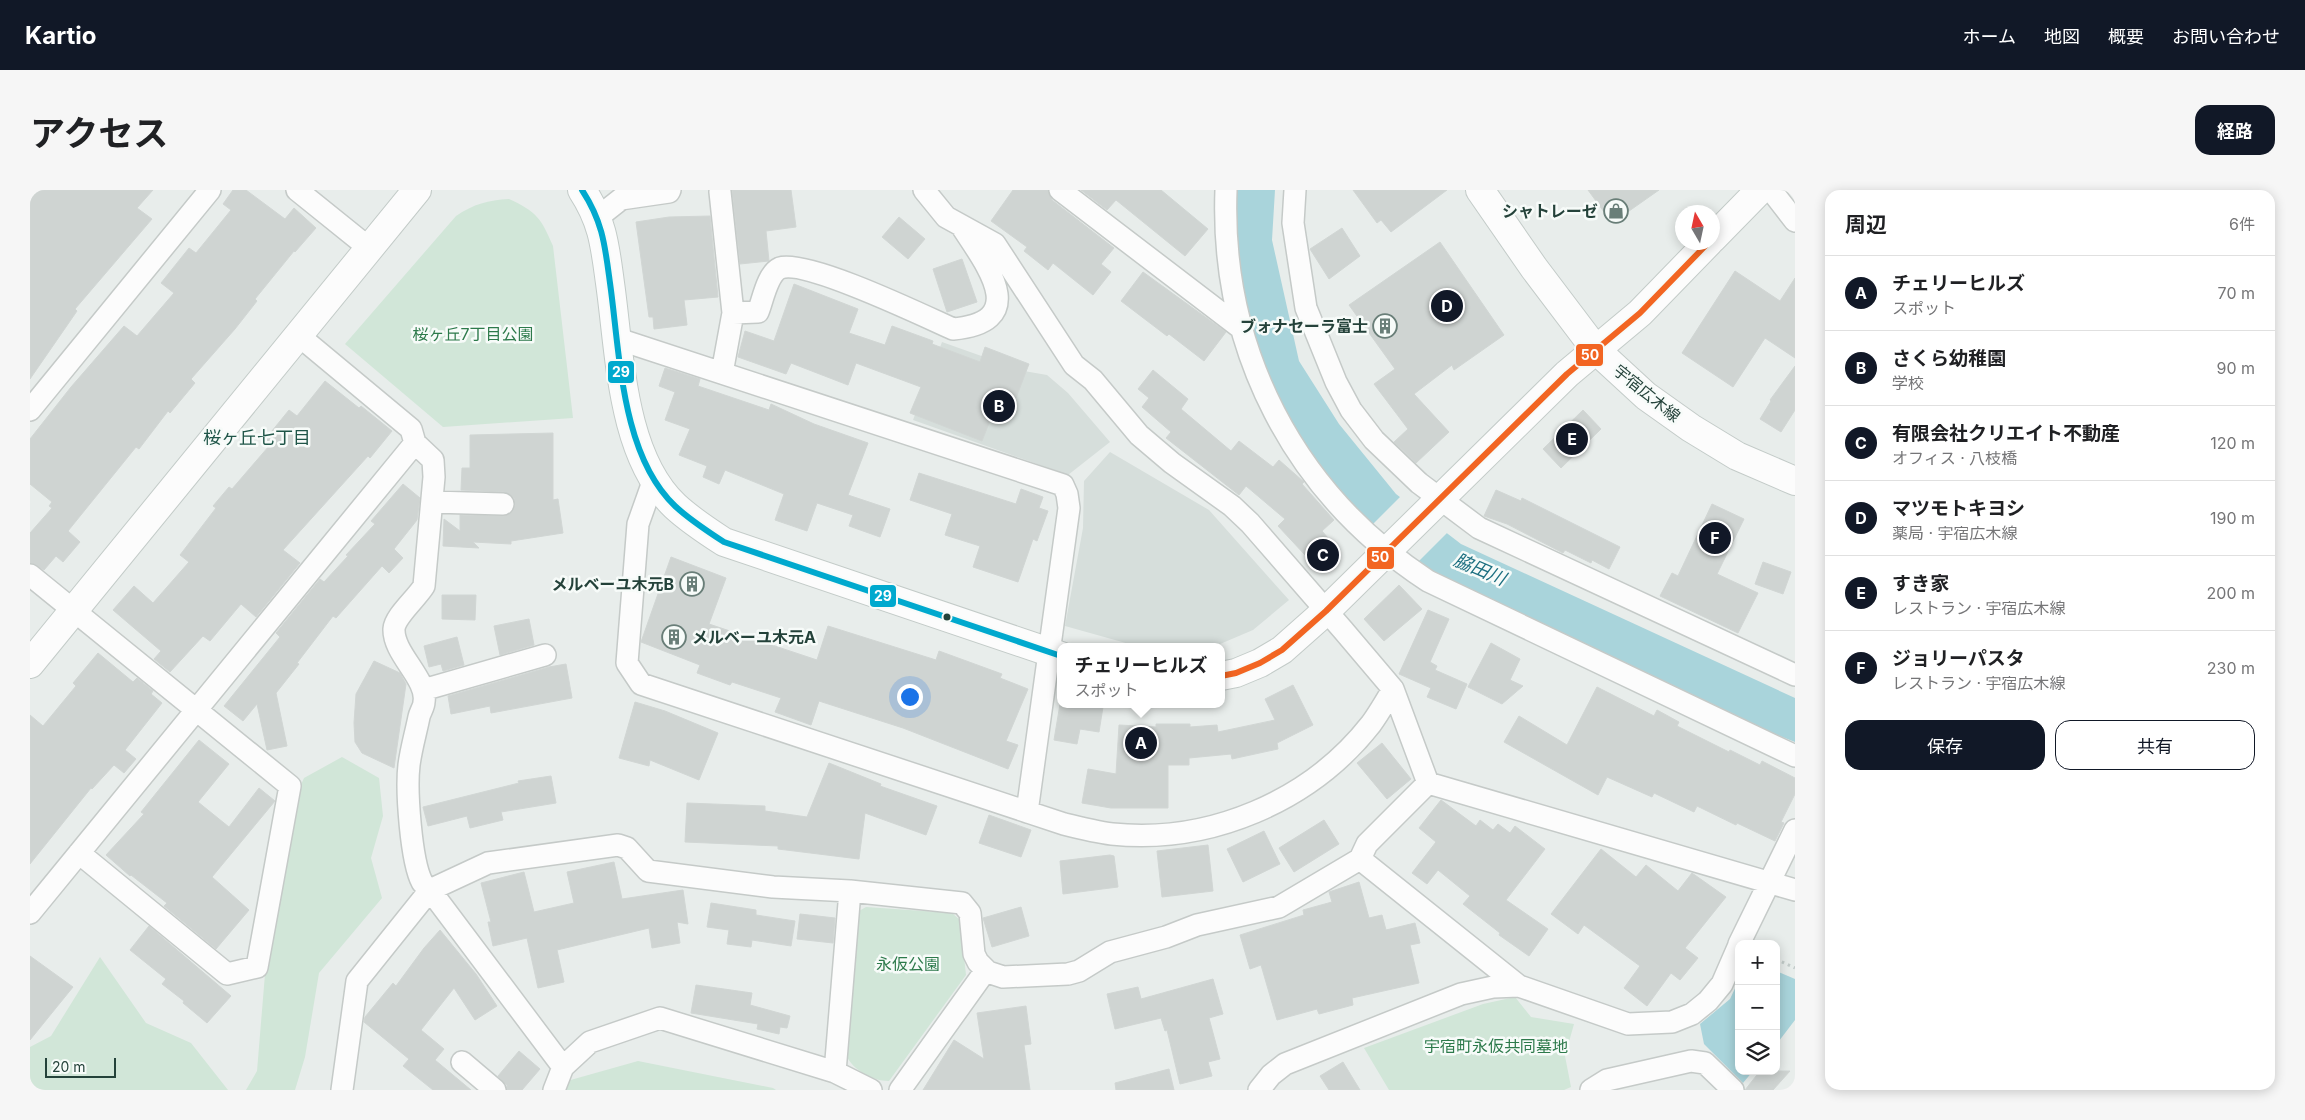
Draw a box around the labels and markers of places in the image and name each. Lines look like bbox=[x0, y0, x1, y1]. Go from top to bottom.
shop icon: シャトレーゼ bbox=[1603, 198, 1629, 224]
place label: シャトレーゼ bbox=[1502, 201, 1598, 221]
pin: D bbox=[1431, 287, 1463, 325]
building icon: ブォナセーラ富士 bbox=[1372, 313, 1398, 339]
place label: ブォナセーラ富士 bbox=[1240, 316, 1368, 336]
pin: B bbox=[983, 387, 1015, 425]
pin: E bbox=[1556, 420, 1588, 458]
pin: F bbox=[1699, 519, 1731, 557]
pin: C bbox=[1307, 536, 1339, 574]
building icon: メルベーユ木元B bbox=[679, 571, 705, 597]
place label: メルベーユ木元B bbox=[551, 574, 674, 594]
unlabelled marker bbox=[942, 612, 952, 622]
building icon: メルベーユ木元A bbox=[661, 624, 687, 650]
place label: メルベーユ木元A bbox=[692, 627, 816, 647]
pin: A bbox=[1125, 724, 1157, 762]

